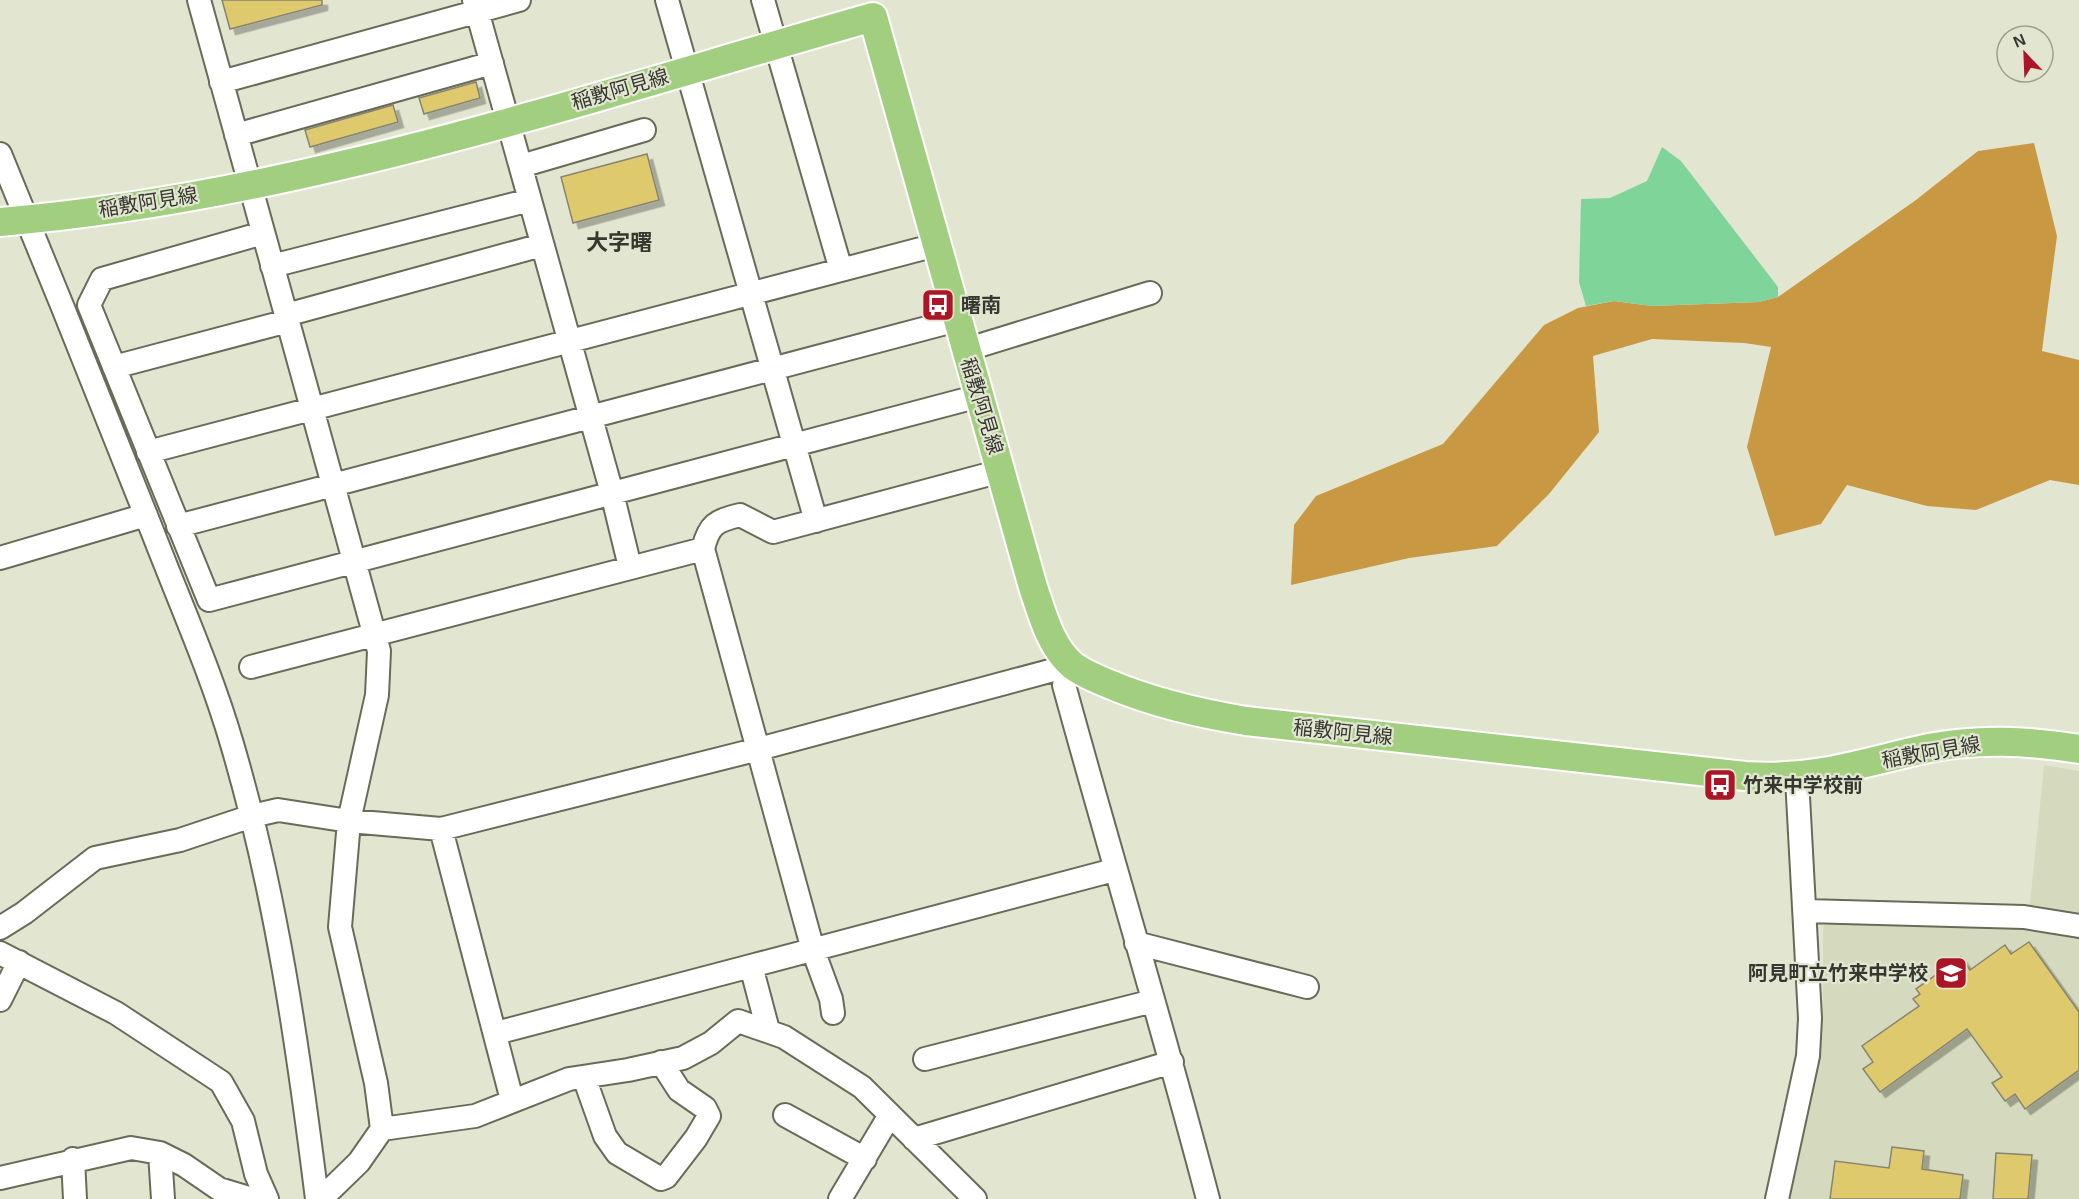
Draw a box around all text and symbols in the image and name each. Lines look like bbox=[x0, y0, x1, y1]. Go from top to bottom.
north arrow bbox=[1995, 24, 2055, 84]
text: N bbox=[2011, 31, 2028, 51]
street label: 稲敷阿見線 bbox=[569, 65, 671, 113]
street label: 稲敷阿見線 bbox=[97, 183, 199, 221]
district label: 大字曙 bbox=[586, 230, 652, 255]
bus stop icon: 曙南 bbox=[920, 287, 956, 323]
place label: 曙南 bbox=[961, 294, 1001, 316]
street label: 稲敷阿見線 bbox=[957, 355, 1007, 457]
street label: 稲敷阿見線 bbox=[1292, 716, 1394, 748]
street label: 稲敷阿見線 bbox=[1880, 732, 1982, 772]
bus stop icon: 竹来中学校前 bbox=[1702, 767, 1738, 803]
place label: 竹来中学校前 bbox=[1743, 774, 1863, 796]
school or university icon: 阿見町立竹来中学校 bbox=[1933, 955, 1969, 991]
place label: 阿見町立竹来中学校 bbox=[1748, 962, 1928, 984]

